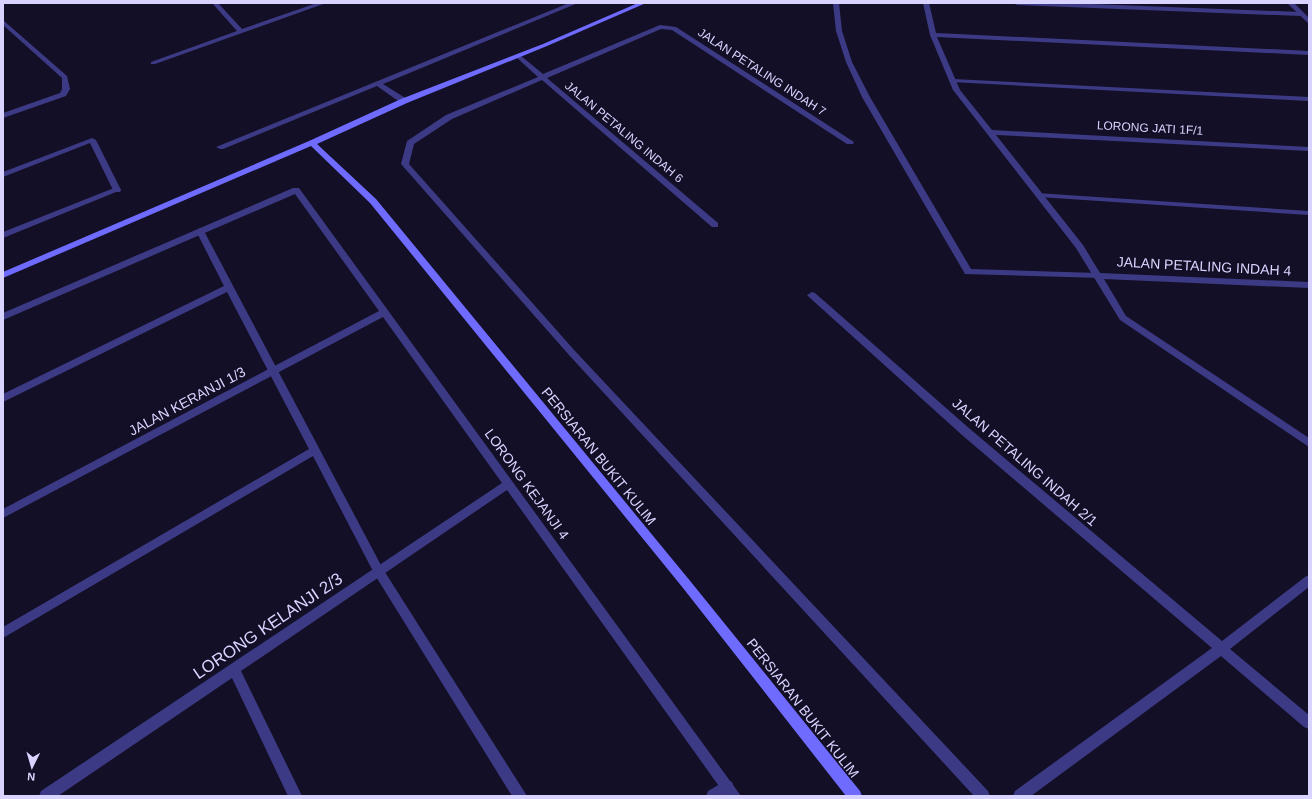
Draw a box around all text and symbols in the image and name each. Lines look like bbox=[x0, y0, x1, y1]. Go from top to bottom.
street label: JALAN PETALING INDAH 7 bbox=[695, 25, 829, 119]
street label: JALAN PETALING INDAH 6 bbox=[562, 78, 686, 186]
street label: LORONG JATI 1F/1 bbox=[1096, 118, 1204, 138]
street label: JALAN PETALING INDAH 4 bbox=[1116, 253, 1292, 279]
street label: JALAN KERANJI 1/3 bbox=[126, 363, 248, 439]
street label: PERSIARAN BUKIT KULIM bbox=[539, 384, 659, 528]
street label: JALAN PETALING INDAH 2/1 bbox=[949, 395, 1101, 529]
street label: LORONG KEJANJI 4 bbox=[482, 426, 572, 542]
street label: LORONG KELANJI 2/3 bbox=[190, 569, 346, 683]
street label: PERSIARAN BUKIT KULIM bbox=[744, 635, 862, 781]
north arrow bbox=[12, 747, 52, 787]
text: N bbox=[27, 771, 36, 783]

